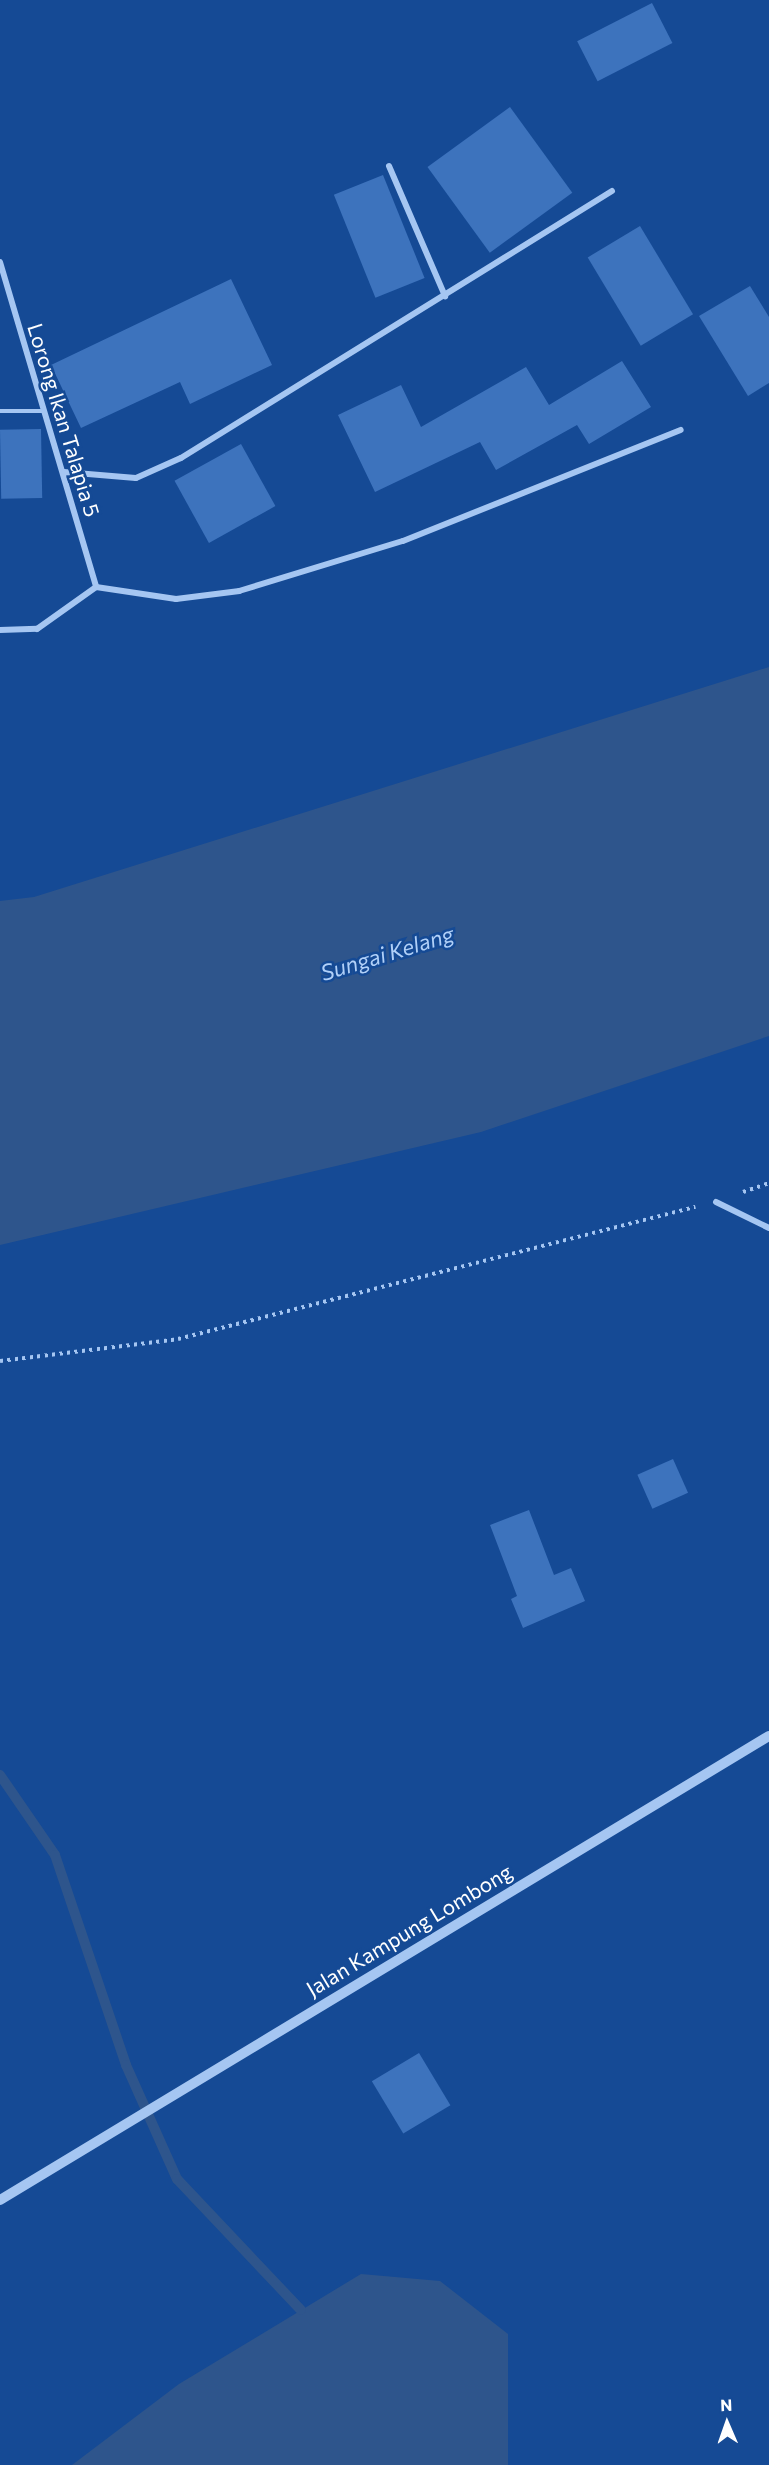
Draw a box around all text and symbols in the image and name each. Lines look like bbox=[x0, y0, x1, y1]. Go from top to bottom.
street label: Lorong Ikan Talapia 5 bbox=[23, 320, 105, 520]
water label: Sungai Kelang bbox=[317, 920, 457, 986]
street label: Jalan Kampung Lombong bbox=[301, 1858, 517, 2002]
north arrow bbox=[697, 2393, 757, 2453]
text: N bbox=[720, 2395, 733, 2414]

